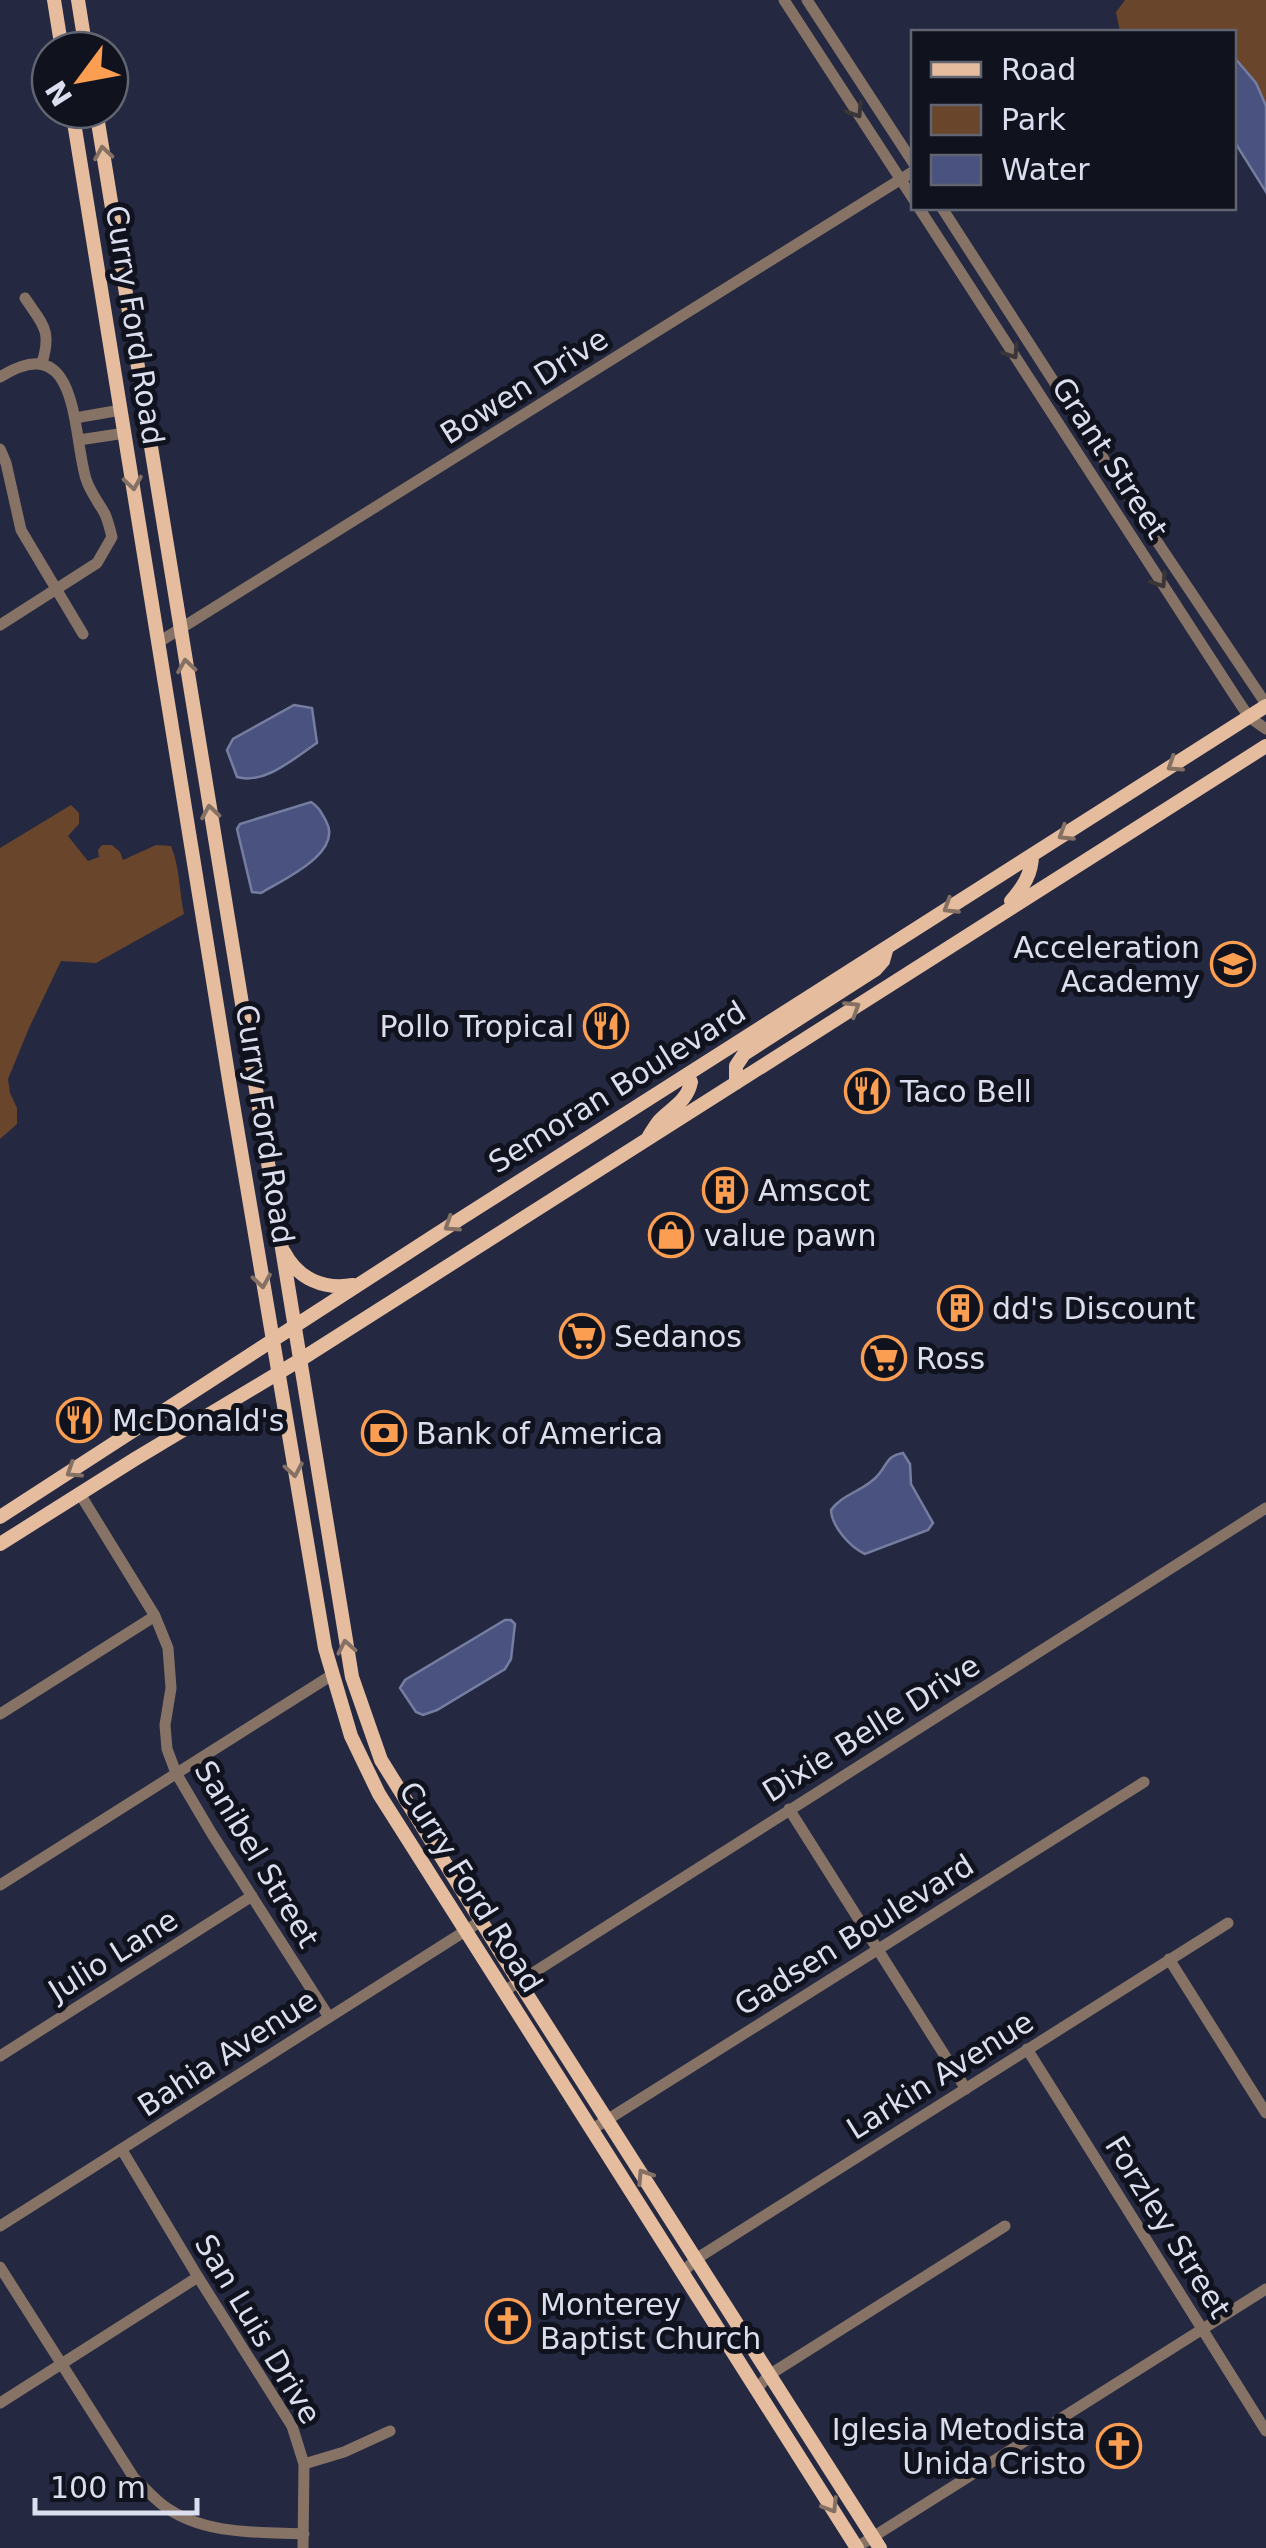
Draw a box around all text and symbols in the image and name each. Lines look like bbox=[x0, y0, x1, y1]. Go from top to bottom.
north arrow bbox=[30, 30, 130, 130]
legend bbox=[911, 30, 1236, 210]
text: Road bbox=[1001, 52, 1076, 87]
text: N bbox=[39, 74, 79, 112]
one-way arrow bbox=[844, 101, 863, 119]
text: Park bbox=[1001, 102, 1066, 137]
one-way arrow bbox=[93, 144, 114, 161]
text: Water bbox=[1001, 152, 1090, 187]
street label: Curry Ford Road bbox=[99, 203, 171, 447]
street label: Bowen Drive bbox=[434, 321, 614, 451]
one-way arrow bbox=[1000, 342, 1019, 360]
street label: Grant Street bbox=[1045, 371, 1175, 545]
one-way arrow bbox=[122, 474, 143, 491]
one-way arrow bbox=[1148, 571, 1167, 589]
one-way arrow bbox=[176, 657, 197, 674]
one-way arrow bbox=[1166, 753, 1184, 772]
one-way arrow bbox=[200, 803, 221, 820]
one-way arrow bbox=[1058, 822, 1076, 841]
one-way arrow bbox=[943, 895, 961, 914]
place label: Acceleration Academy bbox=[1014, 930, 1200, 999]
school or university icon: Acceleration Academy bbox=[1210, 941, 1256, 987]
street label: Semoran Boulevard bbox=[482, 994, 752, 1180]
one-way arrow bbox=[842, 1001, 860, 1020]
street label: Curry Ford Road bbox=[229, 1002, 301, 1246]
restaurant icon: Pollo Tropical bbox=[583, 1003, 629, 1049]
place label: Pollo Tropical bbox=[380, 1009, 574, 1044]
restaurant icon: Taco Bell bbox=[844, 1068, 890, 1114]
place label: Taco Bell bbox=[899, 1074, 1032, 1109]
building icon: Amscot bbox=[702, 1167, 748, 1213]
place label: Amscot bbox=[758, 1173, 870, 1208]
one-way arrow bbox=[444, 1212, 462, 1231]
shop icon: value pawn bbox=[648, 1212, 694, 1258]
place label: value pawn bbox=[704, 1218, 876, 1253]
one-way arrow bbox=[251, 1273, 272, 1289]
building icon: dd's Discount bbox=[937, 1285, 983, 1331]
place label: dd's Discount bbox=[992, 1291, 1195, 1326]
supermarket icon: Sedanos bbox=[559, 1313, 605, 1359]
place label: Sedanos bbox=[614, 1319, 742, 1354]
supermarket icon: Ross bbox=[861, 1335, 907, 1381]
place label: Ross bbox=[916, 1341, 985, 1376]
restaurant icon: McDonald's bbox=[56, 1397, 102, 1443]
place label: McDonald's bbox=[112, 1403, 285, 1438]
bank icon: Bank of America bbox=[361, 1410, 407, 1456]
place label: Bank of America bbox=[416, 1416, 663, 1451]
one-way arrow bbox=[66, 1458, 84, 1477]
one-way arrow bbox=[283, 1462, 304, 1478]
one-way arrow bbox=[336, 1639, 357, 1656]
street label: Dixie Belle Drive bbox=[756, 1647, 986, 1809]
street label: Sanibel Street bbox=[188, 1754, 327, 1954]
street label: Curry Ford Road bbox=[392, 1775, 550, 1999]
street label: Gadsen Boulevard bbox=[728, 1847, 980, 2023]
street label: Julio Lane bbox=[41, 1902, 184, 2009]
street label: Bahia Avenue bbox=[131, 1982, 323, 2124]
street label: Larkin Avenue bbox=[840, 2004, 1040, 2146]
street label: Forzley Street bbox=[1098, 2130, 1238, 2325]
one-way arrow bbox=[637, 2169, 656, 2187]
street label: San Luis Drive bbox=[188, 2228, 328, 2430]
place label: Monterey Baptist Church bbox=[540, 2287, 761, 2356]
church icon: Monterey Baptist Church bbox=[485, 2298, 531, 2344]
place label: Iglesia Metodista Unida Cristo bbox=[832, 2412, 1086, 2481]
church icon: Iglesia Metodista Unida Cristo bbox=[1096, 2423, 1142, 2469]
scale bar bbox=[35, 2453, 198, 2515]
text: 100 m bbox=[50, 2470, 146, 2505]
one-way arrow bbox=[818, 2496, 837, 2514]

